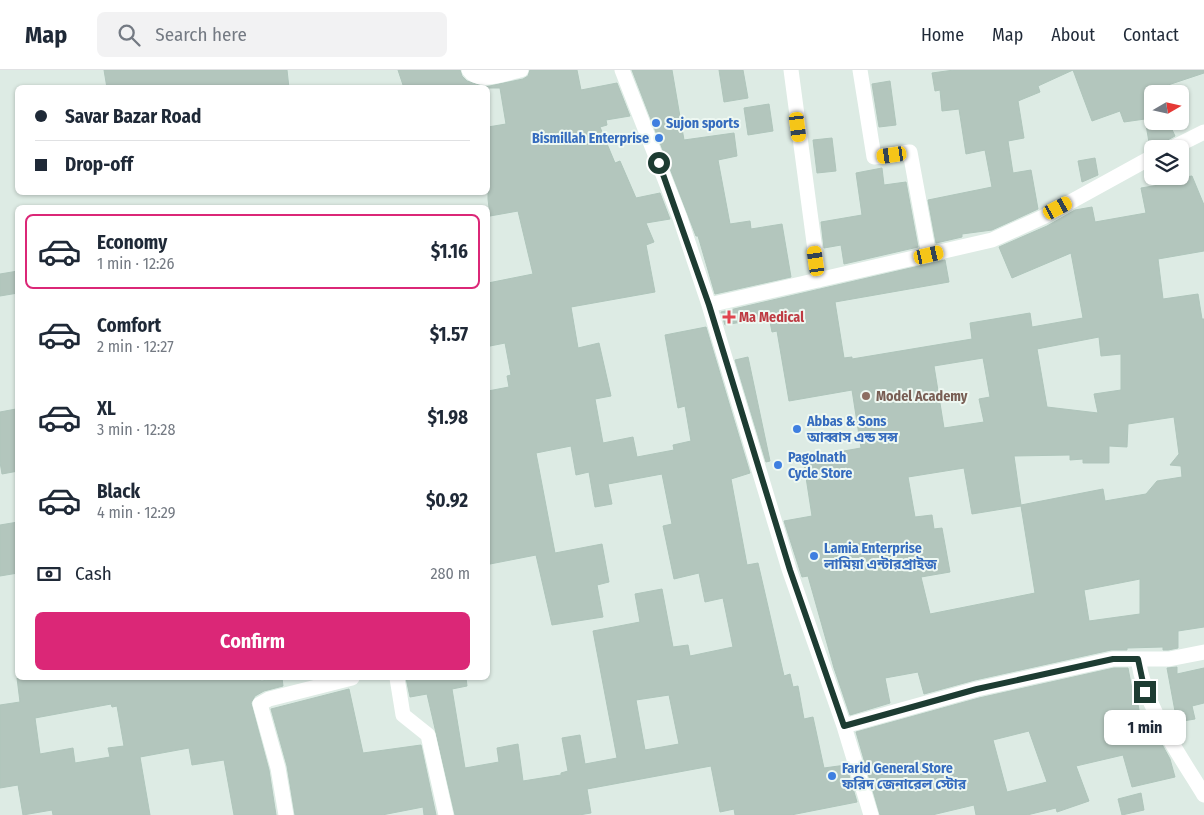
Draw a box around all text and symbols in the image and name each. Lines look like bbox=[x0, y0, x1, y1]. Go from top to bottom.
search box bbox=[97, 12, 447, 57]
text: Map bbox=[25, 21, 67, 49]
icon: search bbox=[115, 21, 143, 49]
text: Search here bbox=[155, 23, 247, 46]
text: Home bbox=[921, 24, 964, 46]
text: Map bbox=[992, 24, 1023, 46]
text: About bbox=[1051, 24, 1095, 46]
text: Contact bbox=[1123, 24, 1179, 46]
north arrow bbox=[1144, 85, 1189, 130]
map controls bbox=[1144, 85, 1189, 185]
text: Savar Bazar Road bbox=[65, 105, 201, 128]
car bbox=[788, 111, 807, 143]
place label: Sujon sports bbox=[666, 115, 739, 132]
marker: Sujon sports bbox=[650, 117, 662, 129]
place label: Bismillah Enterprise bbox=[532, 130, 649, 147]
marker: Bismillah Enterprise bbox=[653, 132, 665, 144]
button: layers bbox=[1144, 140, 1189, 185]
car bbox=[876, 145, 907, 165]
route start bbox=[648, 152, 670, 174]
text: Drop-off bbox=[65, 153, 133, 176]
car bbox=[1041, 194, 1074, 222]
icon: car bbox=[37, 229, 82, 274]
text: Economy bbox=[97, 231, 167, 254]
text: $1.16 bbox=[431, 240, 468, 263]
car bbox=[912, 244, 945, 266]
car bbox=[806, 245, 825, 277]
text: 1 min · 12:26 bbox=[97, 254, 174, 273]
place label: Ma Medical bbox=[739, 309, 804, 326]
marker: Ma Medical bbox=[723, 311, 735, 323]
icon: car bbox=[37, 312, 82, 357]
text: Comfort bbox=[97, 314, 161, 337]
text: $1.57 bbox=[430, 323, 468, 346]
text: 2 min · 12:27 bbox=[97, 337, 174, 356]
place label: Model Academy bbox=[876, 388, 968, 405]
marker: Model Academy bbox=[860, 390, 872, 402]
icon: car bbox=[37, 395, 82, 440]
text: XL bbox=[97, 397, 116, 420]
text: $1.98 bbox=[427, 406, 468, 429]
place label: Abbas & Sons আব্বাস এন্ড সন্স bbox=[806, 413, 898, 446]
text: 3 min · 12:28 bbox=[97, 420, 175, 439]
marker: Abbas & Sons আব্বাস এন্ড সন্স bbox=[791, 423, 803, 435]
place label: Pagolnath Cycle Store bbox=[788, 449, 852, 482]
marker: Pagolnath Cycle Store bbox=[772, 459, 784, 471]
icon: car bbox=[37, 478, 82, 523]
text: Black bbox=[97, 480, 140, 503]
text: $0.92 bbox=[426, 489, 468, 512]
text: 4 min · 12:29 bbox=[97, 503, 176, 522]
place label: Lamia Enterprise লামিয়া এন্টারপ্রাইজ bbox=[823, 540, 937, 573]
marker: Lamia Enterprise লামিয়া এন্টারপ্রাইজ bbox=[808, 550, 820, 562]
icon: cash bbox=[35, 560, 63, 588]
text: Cash bbox=[75, 562, 112, 585]
text: 280 m bbox=[431, 564, 470, 583]
button: Confirm bbox=[35, 612, 470, 670]
route end bbox=[1134, 681, 1156, 703]
callout: 1 min bbox=[1104, 710, 1186, 744]
text: 1 min bbox=[1128, 718, 1162, 737]
place label: Farid General Store ফরিদ জেনারেল স্টোর bbox=[841, 760, 967, 793]
marker: Farid General Store ফরিদ জেনারেল স্টোর bbox=[826, 770, 838, 782]

